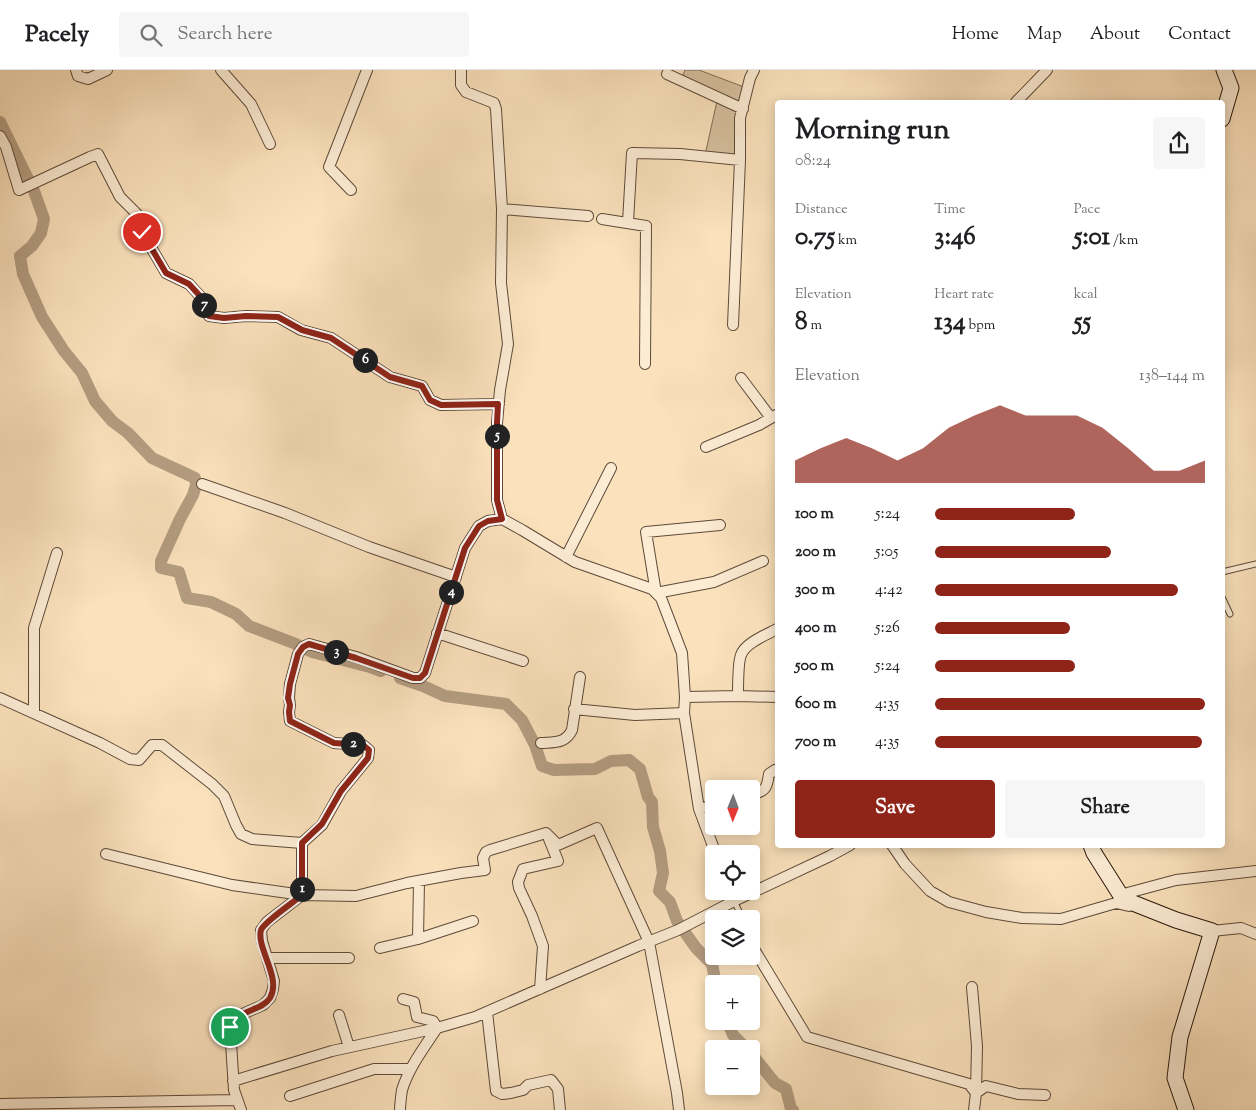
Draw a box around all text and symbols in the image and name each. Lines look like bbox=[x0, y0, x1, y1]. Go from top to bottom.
search box bbox=[119, 12, 469, 57]
text: Pacely bbox=[25, 18, 89, 52]
icon: search bbox=[137, 21, 165, 49]
text: Search here bbox=[177, 21, 273, 48]
text: Home bbox=[952, 22, 999, 48]
text: Map bbox=[1027, 22, 1062, 48]
text: About bbox=[1090, 22, 1140, 48]
text: Contact bbox=[1168, 22, 1231, 48]
text: Morning run bbox=[795, 111, 950, 151]
button: share bbox=[1153, 117, 1205, 169]
text: 08:24 bbox=[795, 150, 831, 173]
text: Distance bbox=[795, 200, 848, 220]
text: Time bbox=[934, 200, 965, 220]
text: Pace bbox=[1074, 200, 1100, 220]
pin bbox=[121, 211, 163, 253]
icon: check bbox=[128, 218, 156, 246]
text: 0.75 bbox=[795, 220, 835, 256]
text: 3:46 bbox=[934, 220, 976, 256]
text: 5:01 bbox=[1074, 220, 1110, 256]
text: km bbox=[835, 231, 857, 251]
text: /km bbox=[1110, 231, 1138, 251]
text: Elevation bbox=[795, 285, 852, 305]
text: Heart rate bbox=[934, 285, 994, 305]
text: kcal bbox=[1074, 285, 1098, 305]
pin: 7 bbox=[192, 292, 216, 318]
text: 7 bbox=[201, 295, 208, 315]
text: 8 bbox=[795, 305, 808, 341]
text: 134 bbox=[934, 305, 966, 341]
text: 55 bbox=[1074, 305, 1091, 341]
text: m bbox=[808, 316, 822, 336]
text: bpm bbox=[966, 316, 995, 336]
pin: 6 bbox=[352, 348, 378, 372]
text: 6 bbox=[362, 350, 369, 370]
text: Elevation bbox=[795, 365, 860, 388]
text: 138–144 m bbox=[1139, 365, 1205, 388]
pin: 5 bbox=[484, 424, 510, 448]
text: 5 bbox=[495, 426, 500, 446]
text: 100 m bbox=[795, 503, 834, 526]
text: 5:24 bbox=[875, 503, 900, 526]
text: 200 m bbox=[795, 541, 836, 564]
text: 5:05 bbox=[875, 541, 898, 564]
text: 300 m bbox=[795, 579, 835, 602]
text: 4:42 bbox=[875, 579, 903, 602]
pin: 4 bbox=[438, 580, 464, 604]
text: 4 bbox=[448, 582, 455, 602]
text: 400 m bbox=[795, 617, 837, 640]
text: 5:26 bbox=[875, 617, 900, 640]
pin: 3 bbox=[324, 640, 348, 664]
text: 3 bbox=[334, 642, 339, 662]
text: 500 m bbox=[795, 655, 834, 678]
text: 5:24 bbox=[875, 655, 900, 678]
text: 600 m bbox=[795, 693, 837, 716]
text: 4:35 bbox=[875, 693, 899, 716]
text: 700 m bbox=[795, 731, 836, 754]
text: 4:35 bbox=[875, 731, 899, 754]
pin: 2 bbox=[340, 732, 366, 756]
text: 2 bbox=[350, 734, 357, 754]
north arrow bbox=[705, 780, 760, 835]
map controls bbox=[705, 780, 760, 1095]
button: Save bbox=[795, 780, 995, 838]
button: Share bbox=[1005, 780, 1205, 838]
button: locate bbox=[705, 845, 760, 900]
pin: 1 bbox=[290, 876, 314, 902]
text: 1 bbox=[300, 879, 305, 899]
button: layers bbox=[705, 910, 760, 965]
button: + bbox=[705, 975, 760, 1030]
pin bbox=[209, 1006, 251, 1048]
icon: arrive bbox=[216, 1013, 244, 1041]
button: − bbox=[705, 1040, 760, 1095]

